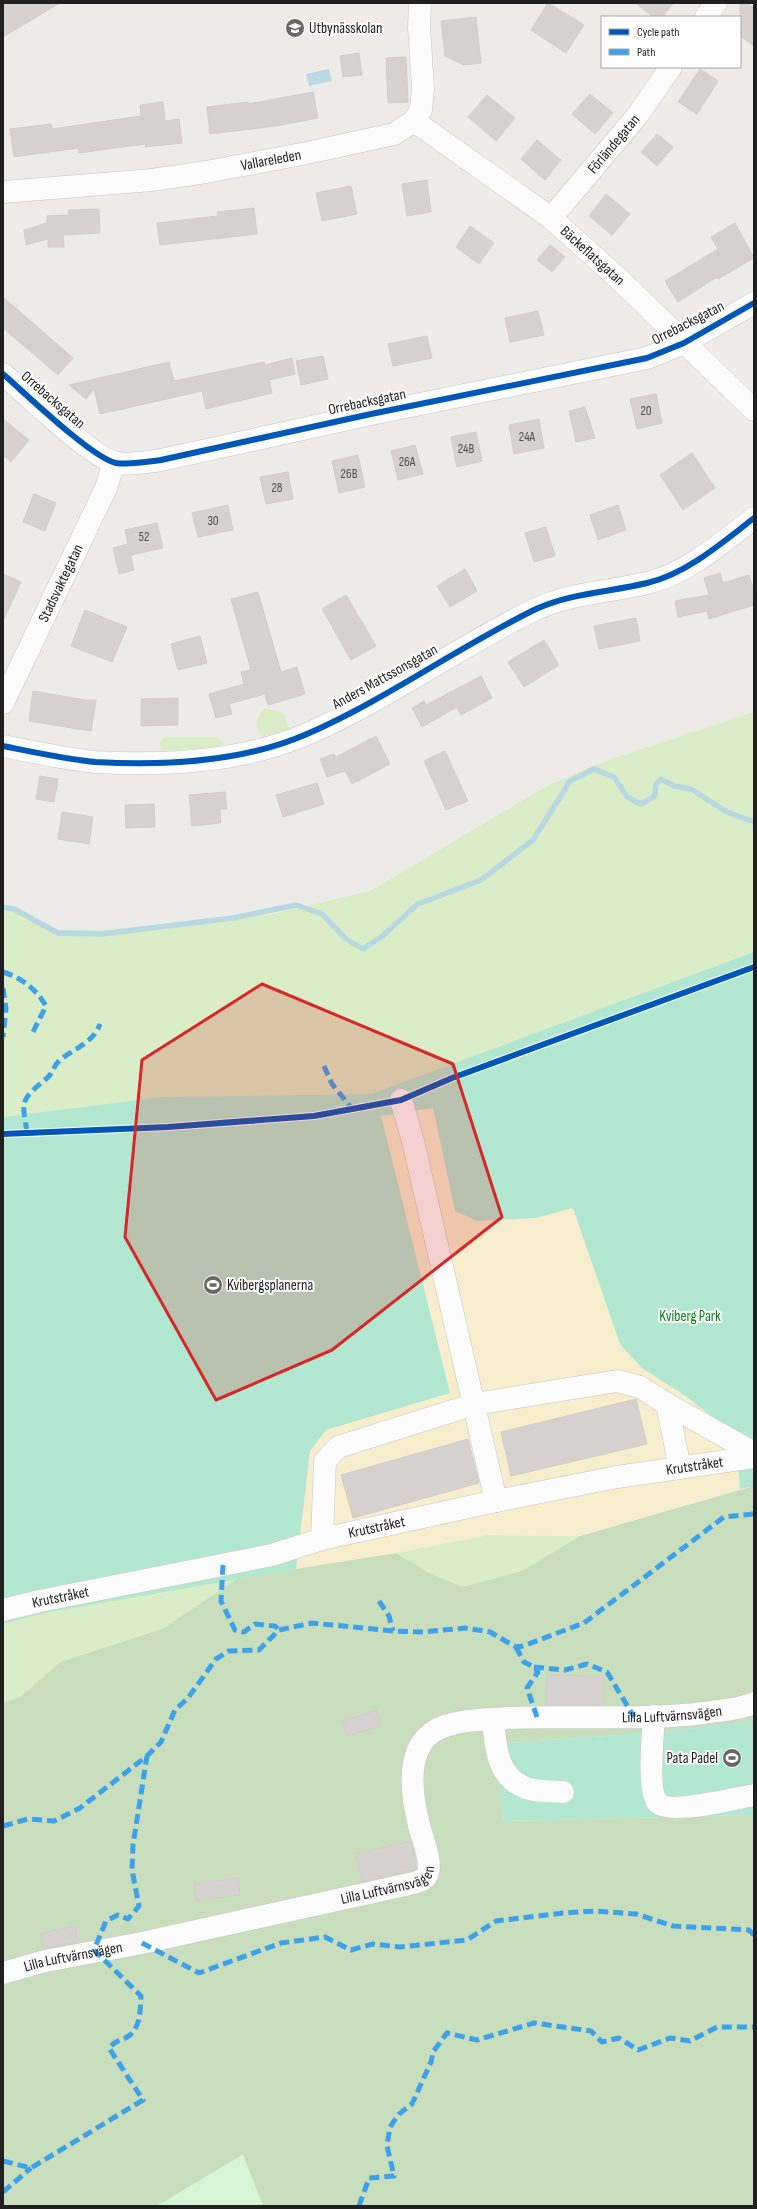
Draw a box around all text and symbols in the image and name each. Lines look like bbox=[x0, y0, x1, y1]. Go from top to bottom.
legend bbox=[601, 16, 741, 68]
school or university icon: Utbynässkolan bbox=[284, 17, 306, 39]
place label: Utbynässkolan bbox=[309, 19, 382, 38]
text: Cycle path bbox=[637, 25, 679, 40]
text: Path bbox=[637, 45, 655, 60]
street label: Förländegatan bbox=[583, 110, 644, 177]
street label: Vallareleden bbox=[239, 145, 303, 175]
street label: Bäckeflatsgatan bbox=[556, 222, 629, 289]
street label: Orrebacksgatan bbox=[649, 297, 727, 349]
street label: Orrebacksgatan bbox=[17, 367, 89, 433]
street label: Orrebacksgatan bbox=[326, 385, 408, 419]
house number: 20 bbox=[640, 403, 652, 419]
house number: 24A bbox=[519, 429, 536, 445]
house number: 24B bbox=[458, 441, 474, 457]
house number: 26A bbox=[399, 454, 416, 470]
house number: 26B bbox=[341, 466, 358, 482]
house number: 28 bbox=[271, 480, 283, 496]
house number: 30 bbox=[207, 513, 219, 529]
house number: 52 bbox=[139, 529, 149, 545]
street label: Stadsvaktegatan bbox=[34, 541, 87, 625]
street label: Anders Mattssonsgatan bbox=[328, 640, 441, 714]
sports icon: Kvibergsplanerna bbox=[202, 1274, 224, 1296]
place label: Kvibergsplanerna bbox=[227, 1276, 313, 1295]
park label: Kviberg Park bbox=[659, 1307, 721, 1326]
street label: Krutstråket bbox=[665, 1452, 725, 1479]
street label: Krutstråket bbox=[346, 1512, 407, 1543]
street label: Krutstråket bbox=[30, 1582, 91, 1612]
street label: Lilla Luftvärnsvägen bbox=[622, 1701, 723, 1727]
sports icon: Pata Padel bbox=[721, 1747, 743, 1769]
place label: Pata Padel bbox=[666, 1749, 718, 1768]
street label: Lilla Luftvärnsvägen bbox=[339, 1865, 439, 1908]
street label: Lilla Luftvärnsvägen bbox=[21, 1937, 124, 1976]

